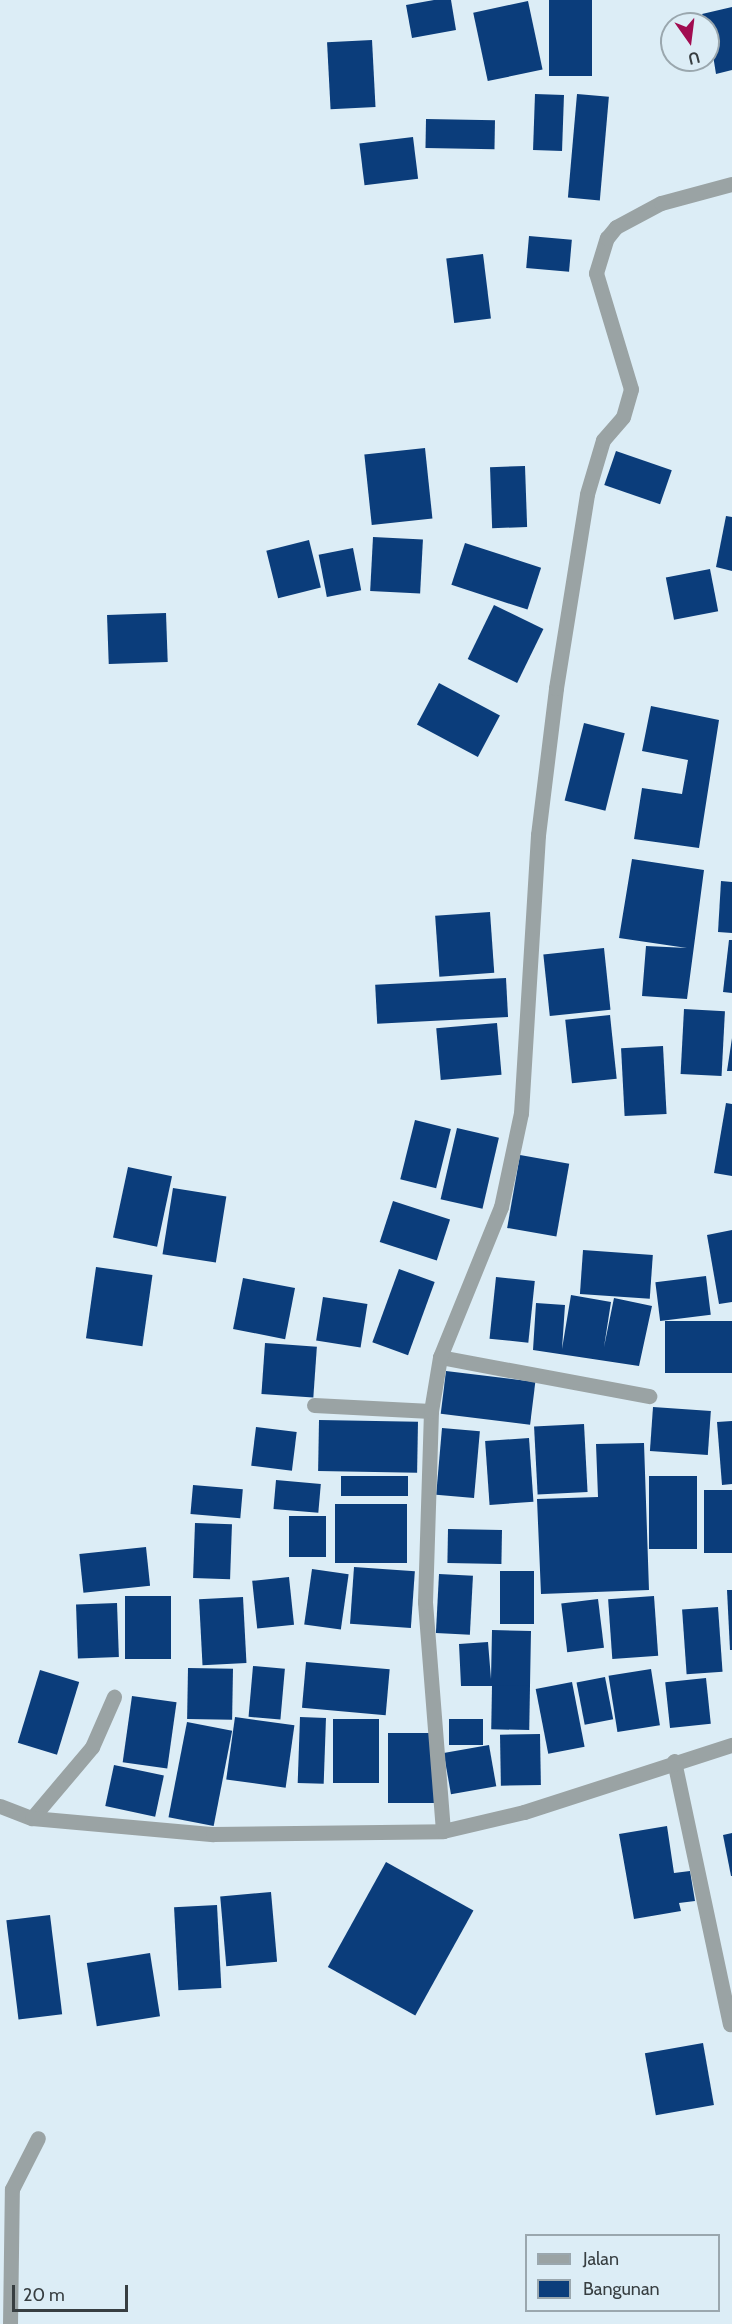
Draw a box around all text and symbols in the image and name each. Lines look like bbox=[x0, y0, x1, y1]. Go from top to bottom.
north arrow bbox=[660, 12, 720, 72]
text: U bbox=[686, 47, 702, 69]
legend bbox=[525, 2234, 720, 2312]
text: Jalan bbox=[583, 2248, 619, 2270]
scale bar bbox=[15, 2273, 130, 2311]
text: Bangunan bbox=[583, 2278, 660, 2300]
text: 20 m bbox=[23, 2284, 65, 2306]

